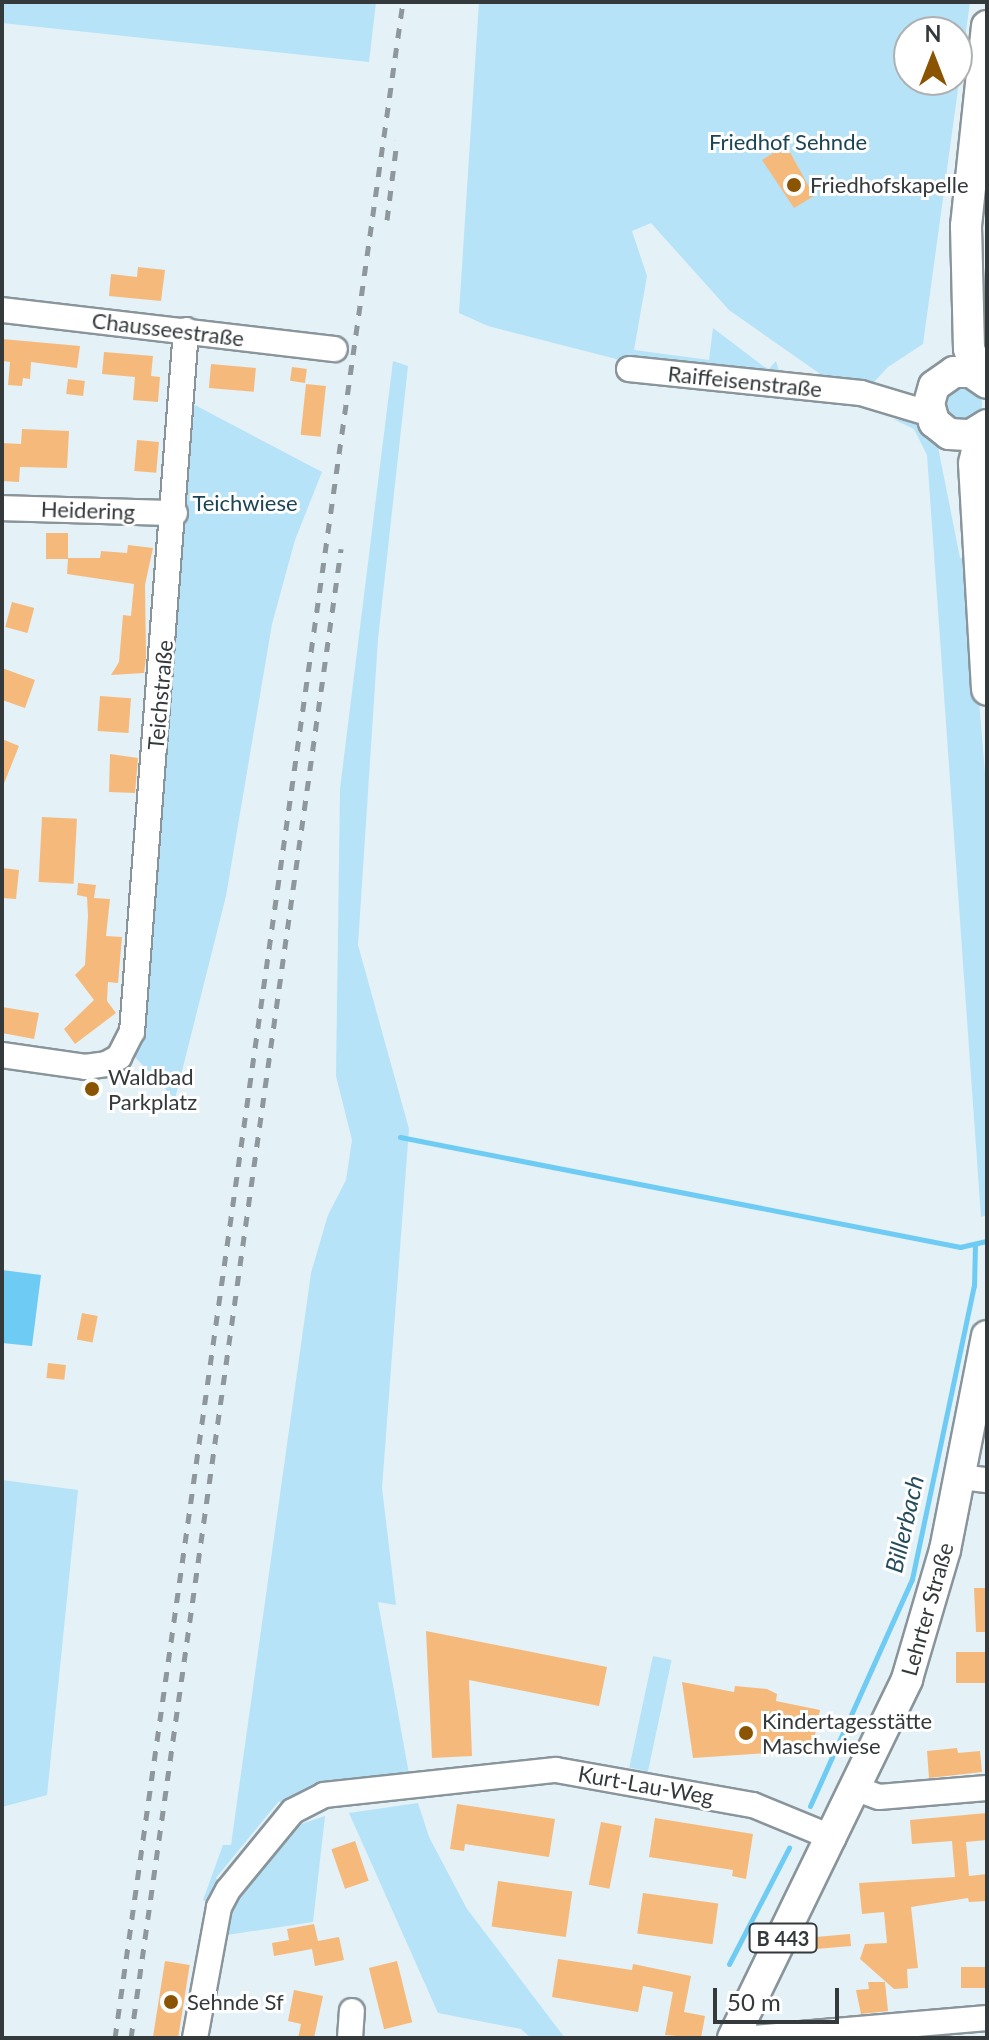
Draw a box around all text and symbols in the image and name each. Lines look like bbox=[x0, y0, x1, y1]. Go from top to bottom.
north arrow bbox=[893, 16, 973, 96]
text: N bbox=[925, 20, 941, 47]
park label: Friedhof Sehnde bbox=[709, 129, 867, 155]
place label: Friedhofskapelle bbox=[810, 172, 969, 198]
marker: Friedhofskapelle bbox=[785, 176, 803, 194]
street label: Chausseestraße bbox=[90, 307, 246, 351]
street label: Raiffeisenstraße bbox=[667, 360, 823, 402]
park label: Teichwiese bbox=[192, 490, 298, 516]
street label: Heidering bbox=[40, 495, 136, 525]
street label: Teichstraße bbox=[142, 639, 178, 751]
place label: Waldbad Parkplatz bbox=[108, 1063, 197, 1114]
marker: Waldbad Parkplatz bbox=[83, 1080, 101, 1098]
water label: Billerbach bbox=[879, 1473, 929, 1575]
street label: Lehrter Straße bbox=[895, 1539, 959, 1679]
place label: Kindertagesstätte Maschwiese bbox=[762, 1707, 932, 1758]
marker: Kindertagesstätte Maschwiese bbox=[737, 1724, 755, 1742]
street label: Kurt-Lau-Weg bbox=[576, 1760, 716, 1810]
road number: B 443 bbox=[747, 1922, 819, 1954]
scale bar bbox=[717, 1972, 843, 2022]
text: 50 m bbox=[727, 1987, 781, 2016]
place label: Sehnde Sf bbox=[187, 1989, 284, 2015]
marker: Sehnde Sf bbox=[162, 1993, 180, 2011]

